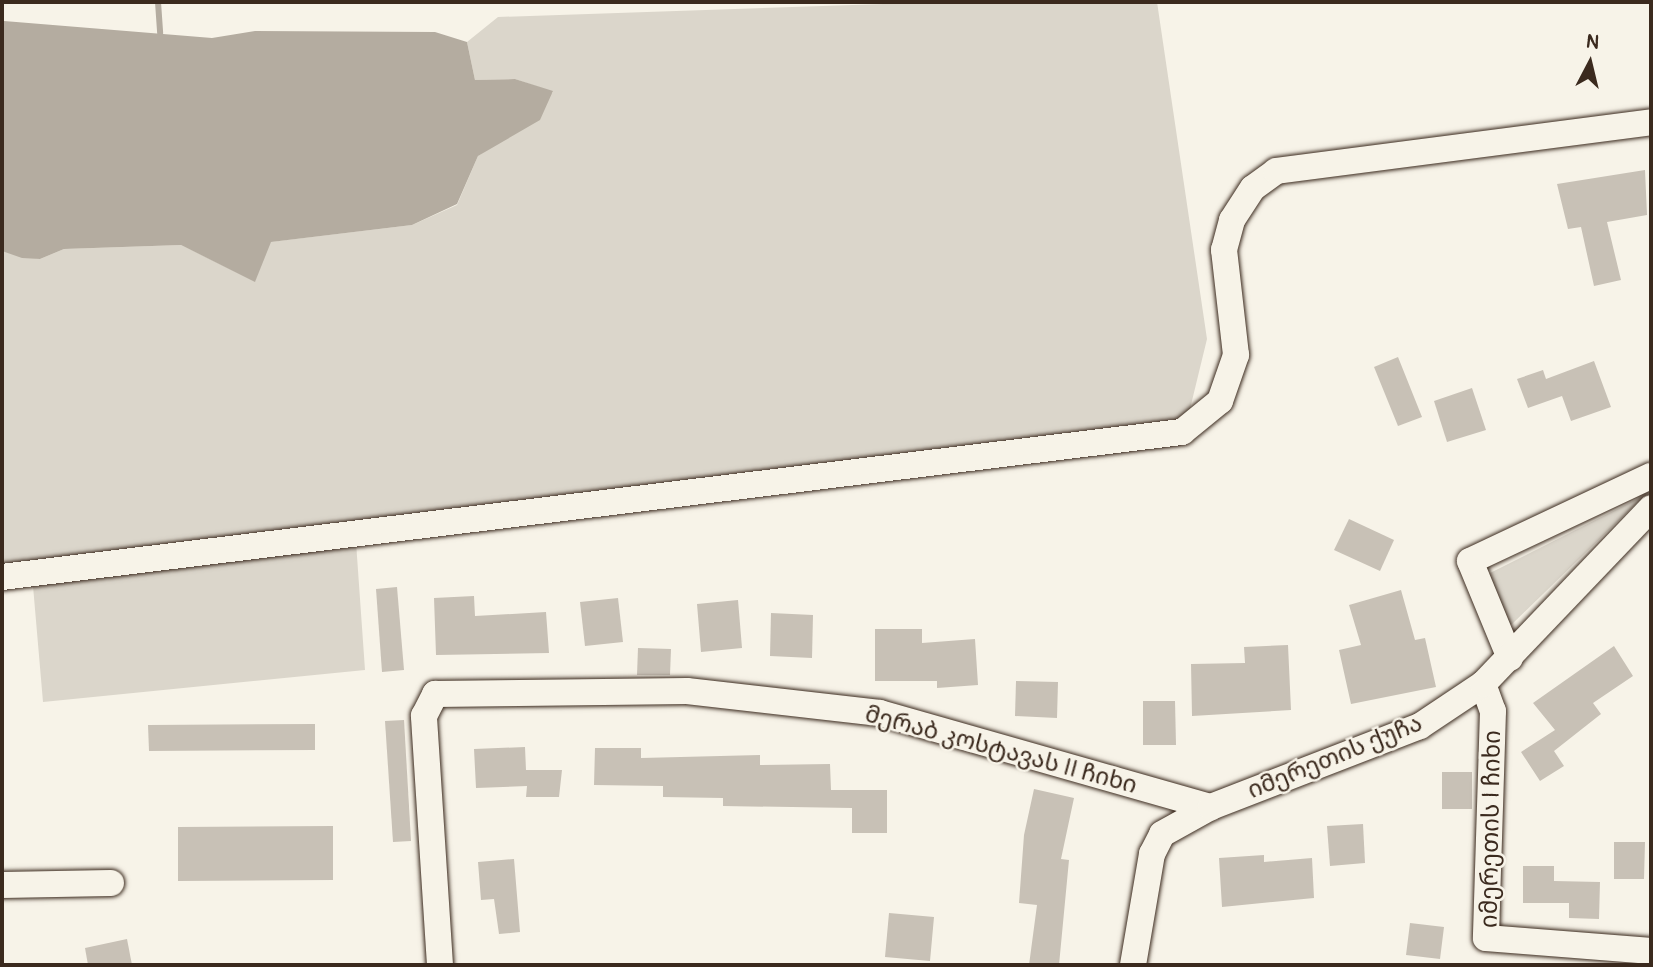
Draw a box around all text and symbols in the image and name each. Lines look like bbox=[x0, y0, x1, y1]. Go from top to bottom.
north arrow bbox=[1555, 28, 1625, 98]
text: N bbox=[1585, 29, 1600, 55]
street label: მერაბ კოსტავას II ჩიხი bbox=[862, 700, 1140, 800]
street label: იმერეთის ქუჩა bbox=[1243, 709, 1427, 805]
street label: იმერეთის I ჩიხი bbox=[1475, 730, 1507, 928]

